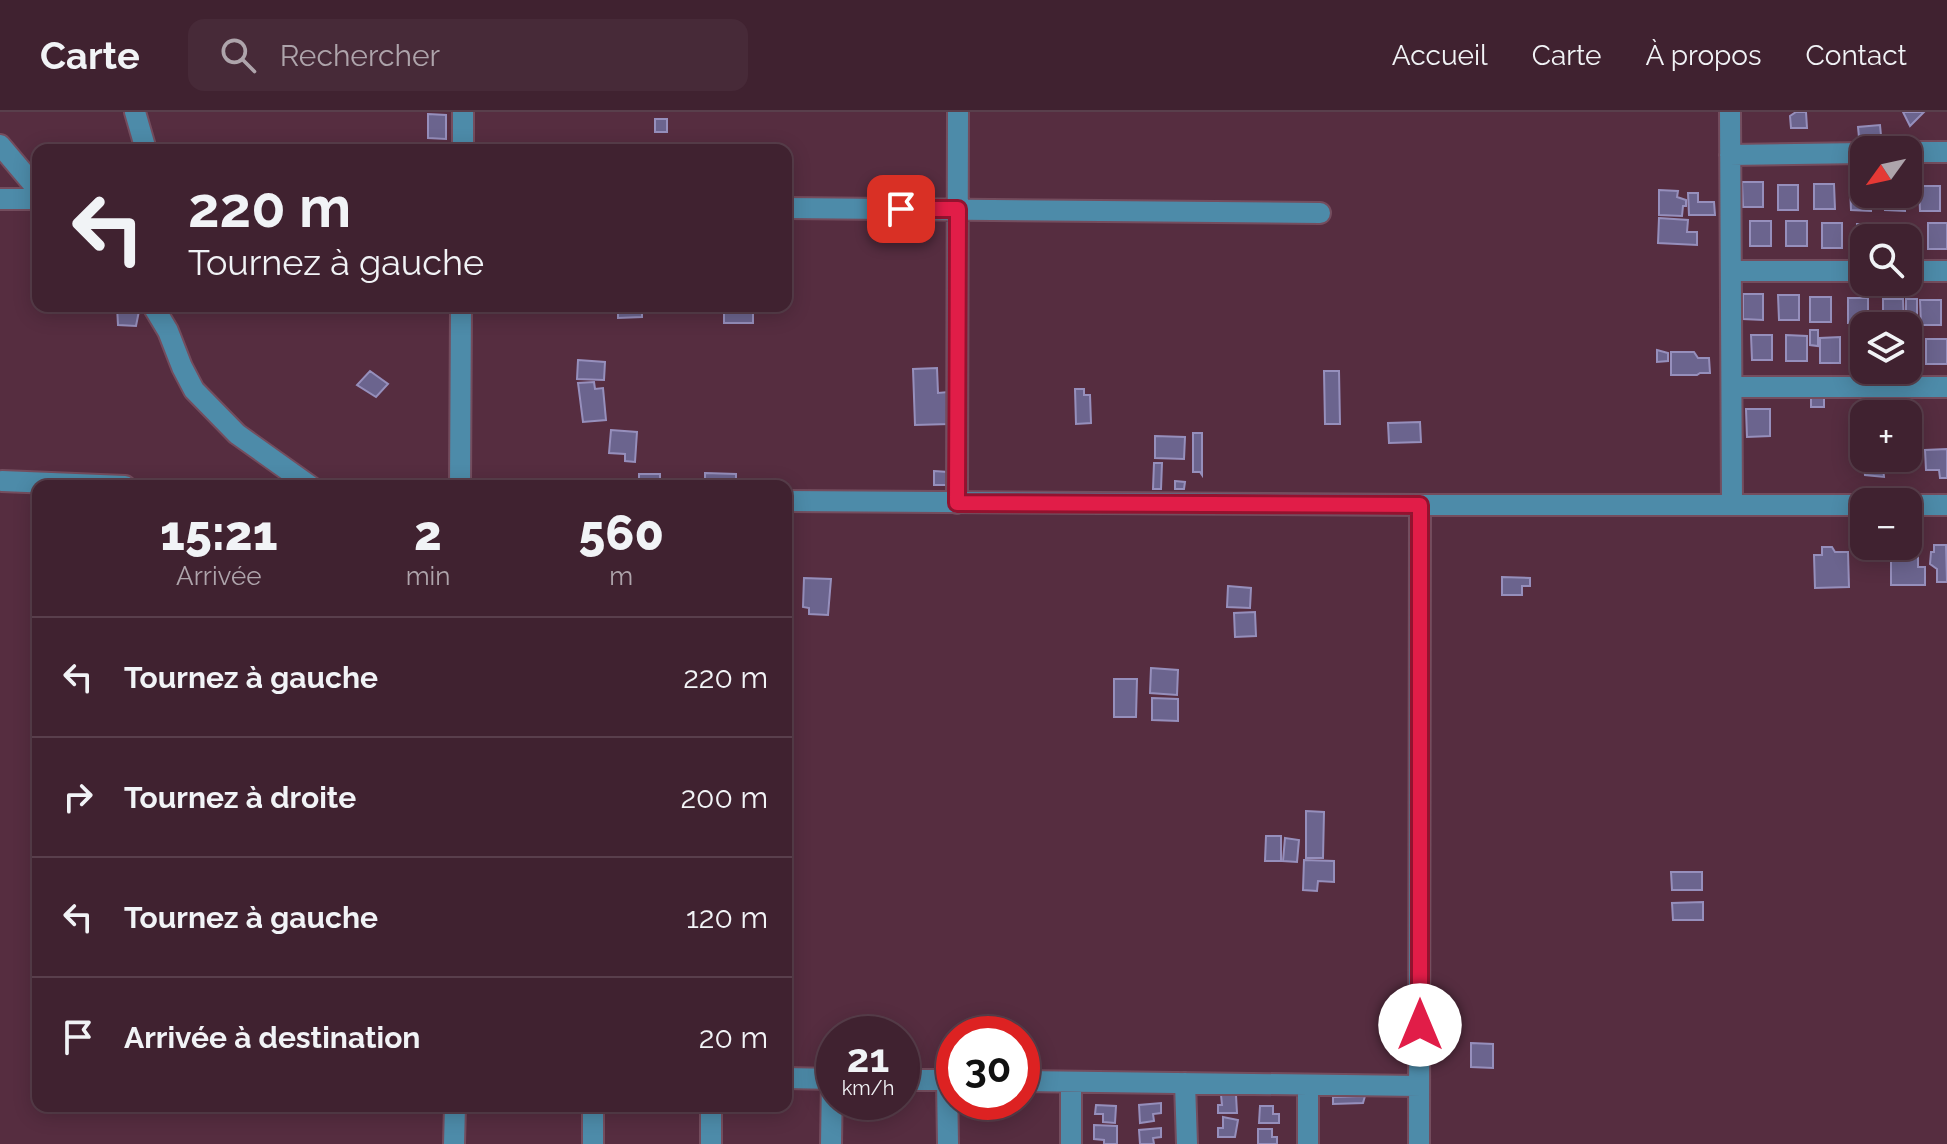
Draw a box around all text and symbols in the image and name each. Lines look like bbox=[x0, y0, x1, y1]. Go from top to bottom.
search box bbox=[188, 19, 748, 91]
text: Carte bbox=[40, 33, 140, 78]
icon: search bbox=[216, 33, 260, 77]
text: Rechercher bbox=[280, 38, 440, 73]
text: Accueil bbox=[1392, 39, 1488, 72]
text: Carte bbox=[1532, 39, 1602, 72]
text: À propos bbox=[1646, 39, 1762, 72]
text: Contact bbox=[1806, 39, 1907, 72]
north arrow bbox=[1850, 136, 1922, 208]
map controls bbox=[1850, 136, 1922, 560]
text: 220 m bbox=[188, 174, 351, 240]
pin bbox=[867, 175, 935, 243]
icon: left bbox=[56, 176, 160, 280]
icon: arrive bbox=[879, 187, 923, 231]
button: search bbox=[1850, 224, 1922, 296]
text: Tournez à gauche bbox=[188, 241, 484, 283]
button: layers bbox=[1850, 312, 1922, 384]
button: + bbox=[1850, 400, 1922, 472]
button: − bbox=[1850, 488, 1922, 560]
text: 15:21 bbox=[160, 505, 278, 561]
text: 2 bbox=[414, 505, 442, 561]
text: 560 bbox=[578, 505, 664, 561]
text: Arrivée bbox=[176, 561, 262, 591]
text: min bbox=[406, 561, 450, 591]
text: m bbox=[609, 561, 633, 591]
icon: left bbox=[56, 655, 100, 699]
text: Tournez à gauche bbox=[124, 660, 378, 695]
text: 220 m bbox=[683, 660, 768, 695]
icon: right bbox=[56, 775, 100, 819]
text: Tournez à droite bbox=[124, 780, 356, 815]
text: 200 m bbox=[680, 780, 768, 815]
icon: left bbox=[56, 895, 100, 939]
text: Tournez à gauche bbox=[124, 900, 378, 935]
text: 120 m bbox=[686, 900, 768, 935]
position arrow bbox=[1378, 983, 1462, 1067]
icon: arrive bbox=[56, 1015, 100, 1059]
speed limit sign: 30 bbox=[936, 1016, 1040, 1120]
text: Arrivée à destination bbox=[124, 1020, 420, 1055]
text: 20 m bbox=[699, 1020, 768, 1055]
text: 21 bbox=[847, 1034, 889, 1081]
text: km/h bbox=[842, 1076, 894, 1100]

